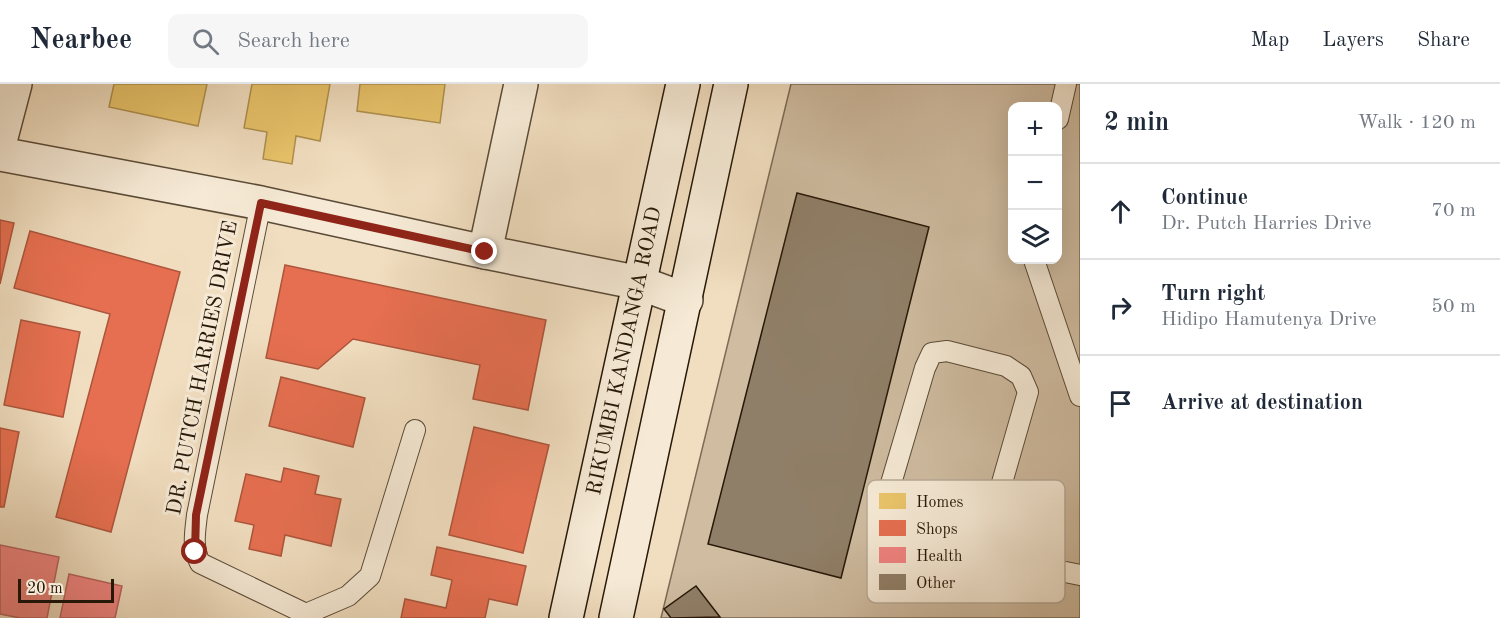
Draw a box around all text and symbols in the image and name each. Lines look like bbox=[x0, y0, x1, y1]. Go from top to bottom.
search box bbox=[168, 14, 588, 68]
icon: search bbox=[189, 25, 222, 58]
text: Nearbee bbox=[30, 27, 132, 55]
text: Search here bbox=[237, 30, 350, 52]
text: Map bbox=[1250, 30, 1289, 51]
text: Layers bbox=[1322, 30, 1384, 51]
text: Share bbox=[1417, 30, 1470, 51]
map controls bbox=[1008, 102, 1062, 264]
button: + bbox=[1008, 102, 1062, 156]
text: 2 min bbox=[1104, 110, 1169, 136]
text: Walk · 120 m bbox=[1357, 113, 1476, 133]
button: − bbox=[1008, 156, 1062, 210]
text: Continue bbox=[1161, 187, 1248, 209]
icon: ahead bbox=[1104, 195, 1137, 228]
text: 70 m bbox=[1431, 201, 1476, 221]
street label: RIKUMBI KANDANGA ROAD bbox=[584, 205, 666, 497]
button: layers bbox=[1008, 210, 1062, 264]
text: Dr. Putch Harries Drive bbox=[1161, 214, 1371, 234]
street label: DR. PUTCH HARRIES DRIVE bbox=[164, 219, 242, 517]
route end bbox=[471, 238, 497, 264]
text: Turn right bbox=[1161, 283, 1265, 305]
icon: right bbox=[1104, 291, 1137, 324]
text: 50 m bbox=[1431, 297, 1476, 317]
text: Hidipo Hamutenya Drive bbox=[1161, 310, 1377, 330]
icon: arrive bbox=[1104, 387, 1137, 420]
text: Arrive at destination bbox=[1161, 392, 1363, 414]
legend bbox=[867, 480, 1065, 603]
text: Homes bbox=[916, 495, 964, 511]
text: Shops bbox=[916, 522, 958, 538]
route start bbox=[181, 538, 207, 564]
text: Health bbox=[916, 549, 963, 565]
scale bar bbox=[18, 576, 114, 604]
text: Other bbox=[916, 576, 956, 592]
text: 20 m bbox=[27, 581, 63, 597]

